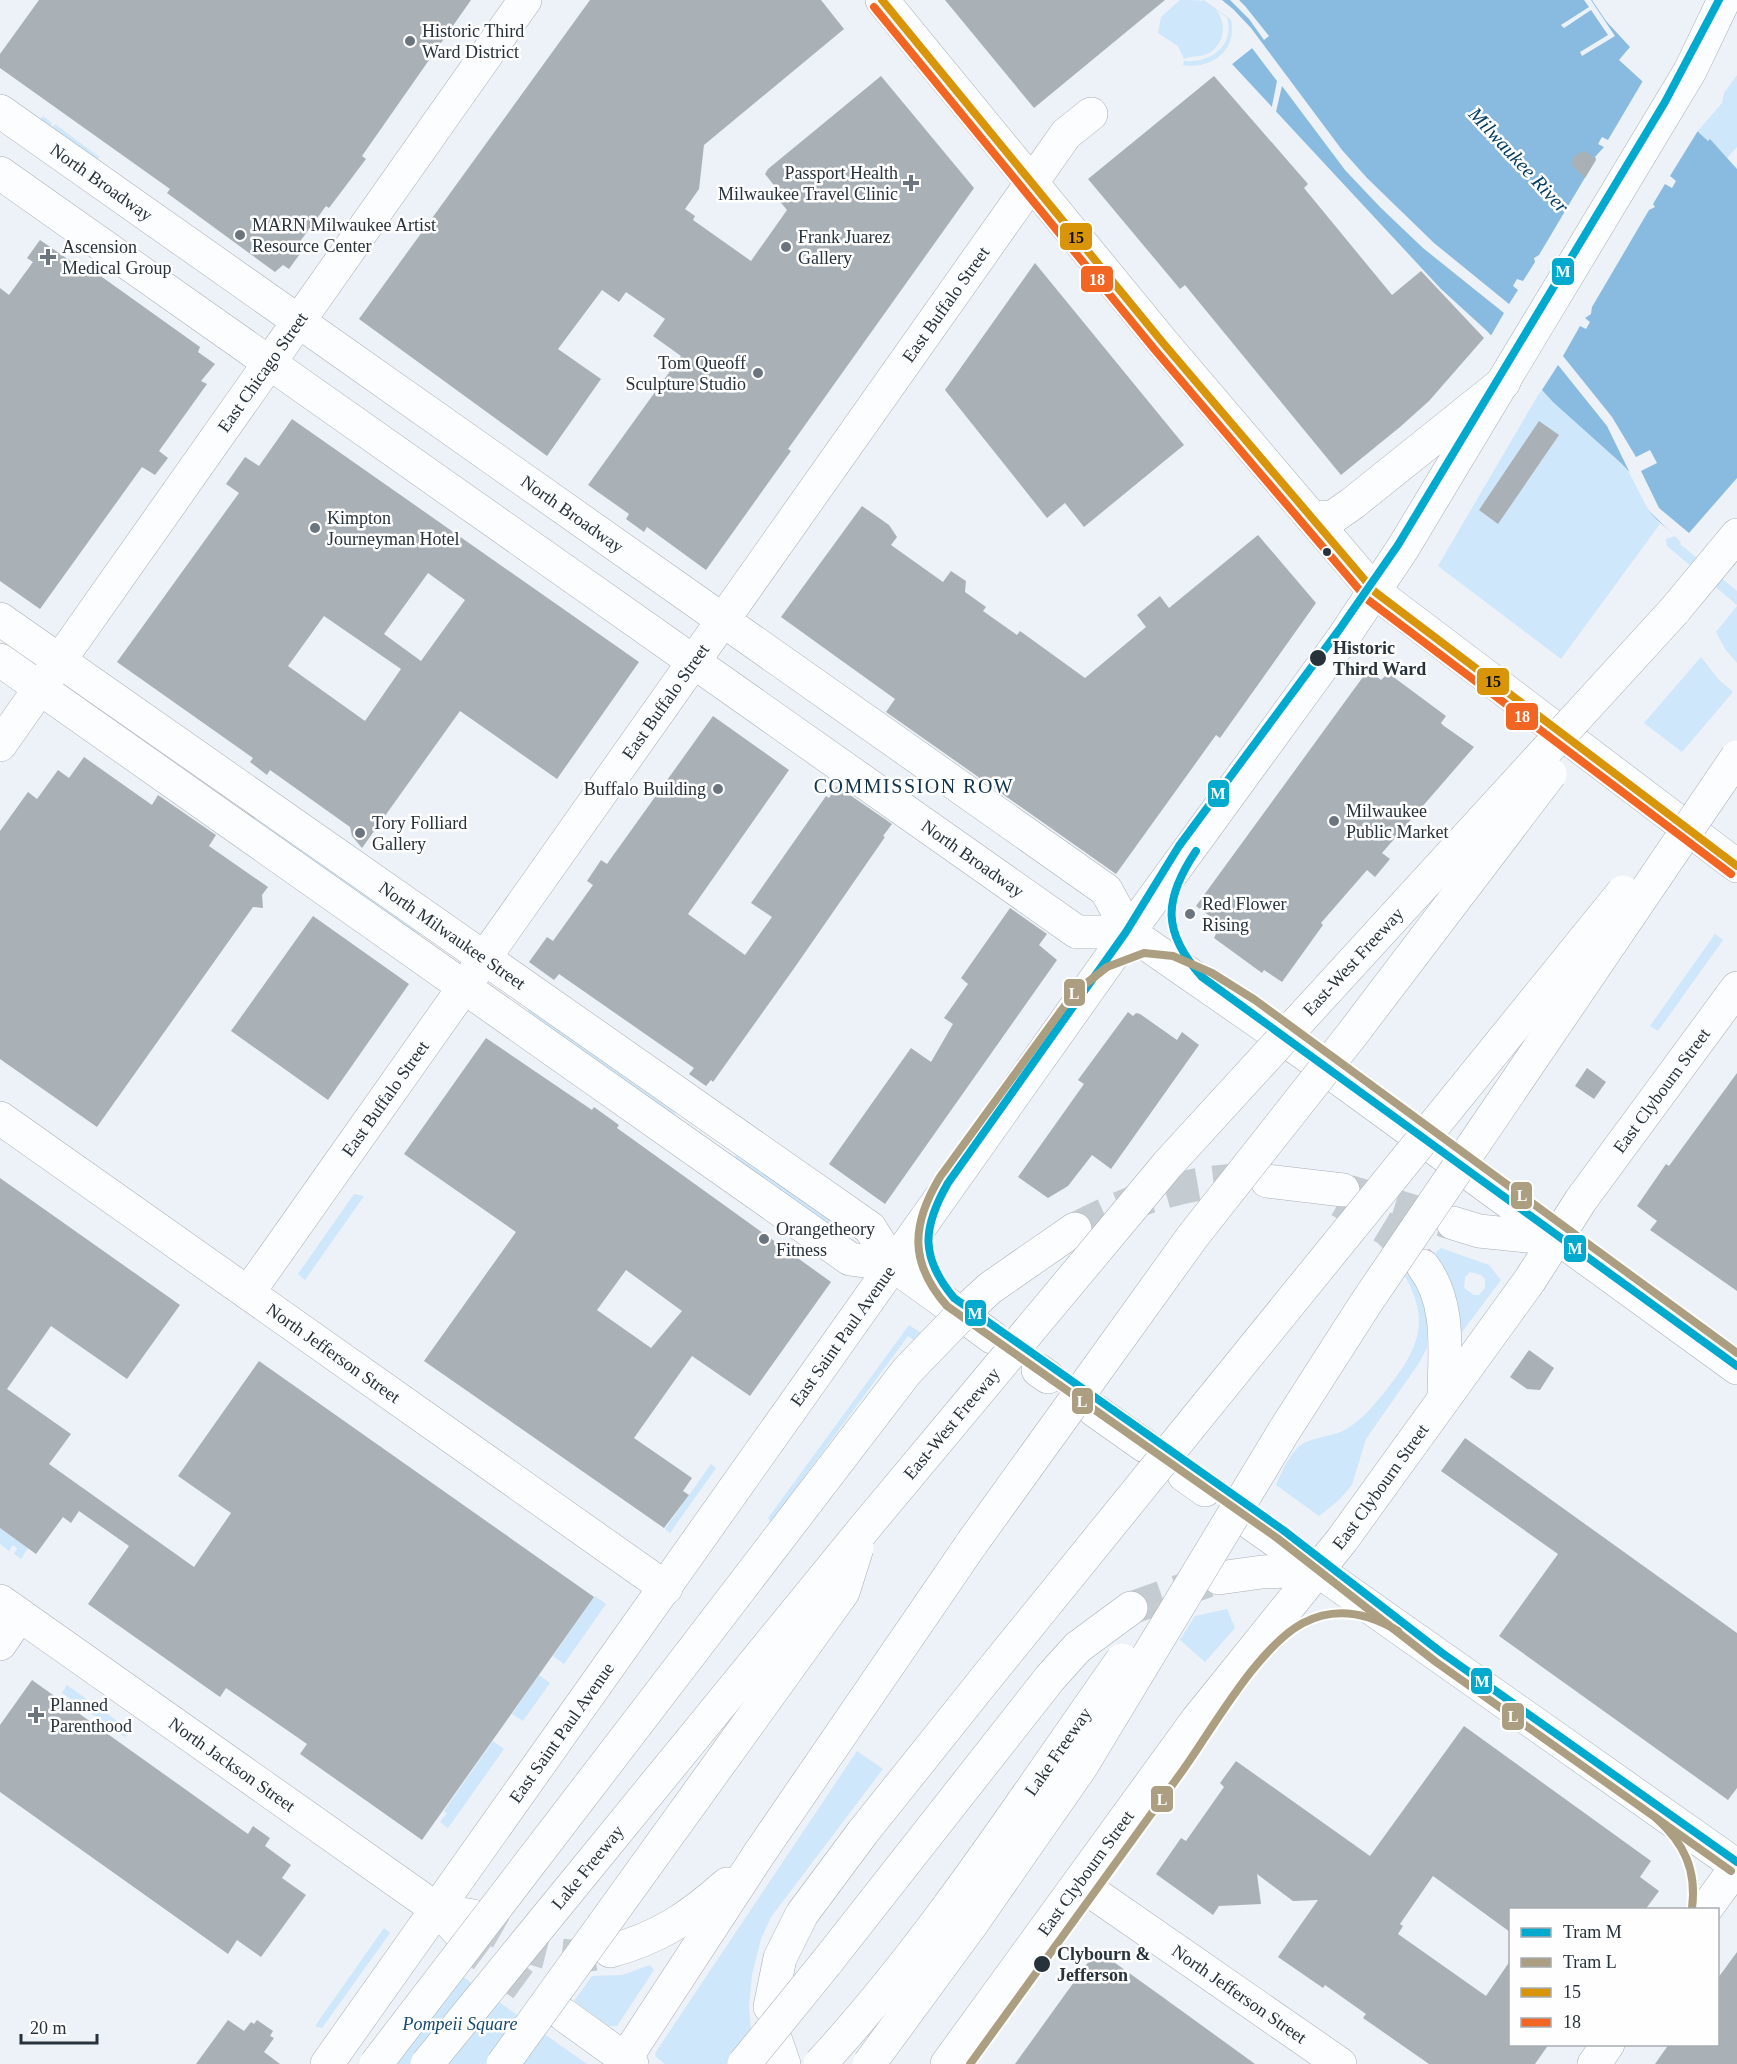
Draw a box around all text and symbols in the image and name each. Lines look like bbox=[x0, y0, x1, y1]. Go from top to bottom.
place label: Historic Third Ward District bbox=[422, 21, 524, 62]
marker: Historic Third Ward District bbox=[403, 34, 417, 48]
water label: Milwaukee River bbox=[1464, 102, 1574, 217]
street label: North Broadway bbox=[46, 140, 156, 225]
place label: Passport Health Milwaukee Travel Clinic bbox=[718, 163, 898, 204]
marker: Passport Health Milwaukee Travel Clinic bbox=[902, 174, 920, 192]
place label: MARN Milwaukee Artist Resource Center bbox=[252, 215, 436, 256]
line badge: 15 bbox=[1059, 222, 1093, 251]
place label: Frank Juarez Gallery bbox=[798, 227, 890, 268]
marker: MARN Milwaukee Artist Resource Center bbox=[233, 228, 247, 242]
text: 15 bbox=[1068, 229, 1084, 246]
place label: Ascension Medical Group bbox=[62, 237, 171, 278]
marker: Frank Juarez Gallery bbox=[779, 240, 793, 254]
street label: East Buffalo Street bbox=[898, 243, 993, 366]
marker: Ascension Medical Group bbox=[39, 248, 57, 266]
line badge: M bbox=[1551, 257, 1575, 286]
text: M bbox=[1555, 263, 1571, 280]
line badge: 18 bbox=[1080, 265, 1114, 293]
text: 18 bbox=[1089, 271, 1105, 288]
street label: East Chicago Street bbox=[214, 308, 312, 436]
place label: Tom Queoff Sculpture Studio bbox=[626, 353, 746, 394]
marker: Tom Queoff Sculpture Studio bbox=[751, 366, 765, 380]
street label: North Broadway bbox=[517, 471, 627, 557]
place label: Kimpton Journeyman Hotel bbox=[327, 508, 459, 549]
marker: Kimpton Journeyman Hotel bbox=[308, 521, 322, 535]
unlabelled marker bbox=[1321, 546, 1333, 558]
place label: Historic Third Ward bbox=[1333, 638, 1426, 679]
street label: East Buffalo Street bbox=[618, 640, 713, 763]
marker: Historic Third Ward bbox=[1308, 648, 1328, 668]
line badge: 15 bbox=[1476, 667, 1510, 696]
text: 15 bbox=[1485, 673, 1501, 690]
line badge: 18 bbox=[1505, 702, 1539, 731]
text: 18 bbox=[1514, 708, 1530, 725]
district label: COMMISSION ROW bbox=[814, 775, 1014, 797]
place label: Buffalo Building bbox=[584, 779, 706, 799]
line badge: M bbox=[1207, 779, 1230, 808]
marker: Buffalo Building bbox=[711, 782, 725, 796]
text: M bbox=[1210, 785, 1226, 802]
place label: Milwaukee Public Market bbox=[1346, 801, 1448, 842]
place label: Tory Folliard Gallery bbox=[372, 813, 467, 854]
marker: Milwaukee Public Market bbox=[1327, 814, 1341, 828]
street label: North Broadway bbox=[918, 816, 1028, 901]
marker: Tory Folliard Gallery bbox=[353, 826, 367, 840]
street label: North Milwaukee Street bbox=[375, 877, 529, 994]
place label: Red Flower Rising bbox=[1202, 894, 1287, 935]
street label: East-West Freeway bbox=[1299, 904, 1407, 1020]
marker: Red Flower Rising bbox=[1183, 907, 1197, 921]
line badge: L bbox=[1063, 978, 1086, 1007]
text: L bbox=[1069, 985, 1079, 1002]
street label: East Clybourn Street bbox=[1609, 1024, 1714, 1157]
street label: East Buffalo Street bbox=[338, 1037, 433, 1160]
line badge: L bbox=[1510, 1181, 1533, 1210]
text: L bbox=[1517, 1187, 1527, 1204]
place label: Orangetheory Fitness bbox=[776, 1219, 875, 1260]
marker: Orangetheory Fitness bbox=[757, 1232, 771, 1246]
line badge: M bbox=[1563, 1234, 1587, 1263]
text: M bbox=[1567, 1240, 1583, 1257]
street label: East Saint Paul Avenue bbox=[786, 1262, 899, 1410]
street label: North Jefferson Street bbox=[263, 1299, 404, 1407]
line badge: M bbox=[964, 1299, 987, 1327]
text: M bbox=[967, 1305, 983, 1322]
street label: East-West Freeway bbox=[899, 1364, 1004, 1483]
line badge: L bbox=[1071, 1387, 1094, 1415]
text: L bbox=[1077, 1393, 1087, 1410]
street label: East Clybourn Street bbox=[1328, 1420, 1433, 1554]
street label: East Saint Paul Avenue bbox=[505, 1659, 618, 1807]
line badge: M bbox=[1470, 1667, 1493, 1695]
text: M bbox=[1474, 1673, 1490, 1690]
place label: Planned Parenthood bbox=[50, 1695, 132, 1736]
line badge: L bbox=[1501, 1702, 1525, 1731]
street label: Lake Freeway bbox=[1021, 1704, 1095, 1800]
marker: Planned Parenthood bbox=[27, 1706, 45, 1724]
text: L bbox=[1508, 1708, 1518, 1725]
street label: North Jackson Street bbox=[165, 1713, 299, 1816]
line badge: L bbox=[1150, 1785, 1174, 1813]
text: L bbox=[1157, 1791, 1167, 1808]
street label: East Clybourn Street bbox=[1034, 1806, 1138, 1940]
street label: Lake Freeway bbox=[547, 1821, 628, 1913]
legend bbox=[1509, 1908, 1719, 2046]
text: Tram M bbox=[1563, 1922, 1622, 1942]
street label: North Jefferson Street bbox=[1168, 1941, 1310, 2048]
place label: Clybourn & Jefferson bbox=[1057, 1944, 1151, 1985]
text: Tram L bbox=[1563, 1952, 1617, 1972]
marker: Clybourn & Jefferson bbox=[1032, 1954, 1052, 1974]
text: 15 bbox=[1563, 1982, 1581, 2002]
scale bar bbox=[21, 2007, 98, 2045]
text: 18 bbox=[1563, 2012, 1581, 2032]
park label: Pompeii Square bbox=[402, 2014, 517, 2034]
text: 20 m bbox=[30, 2018, 67, 2038]

